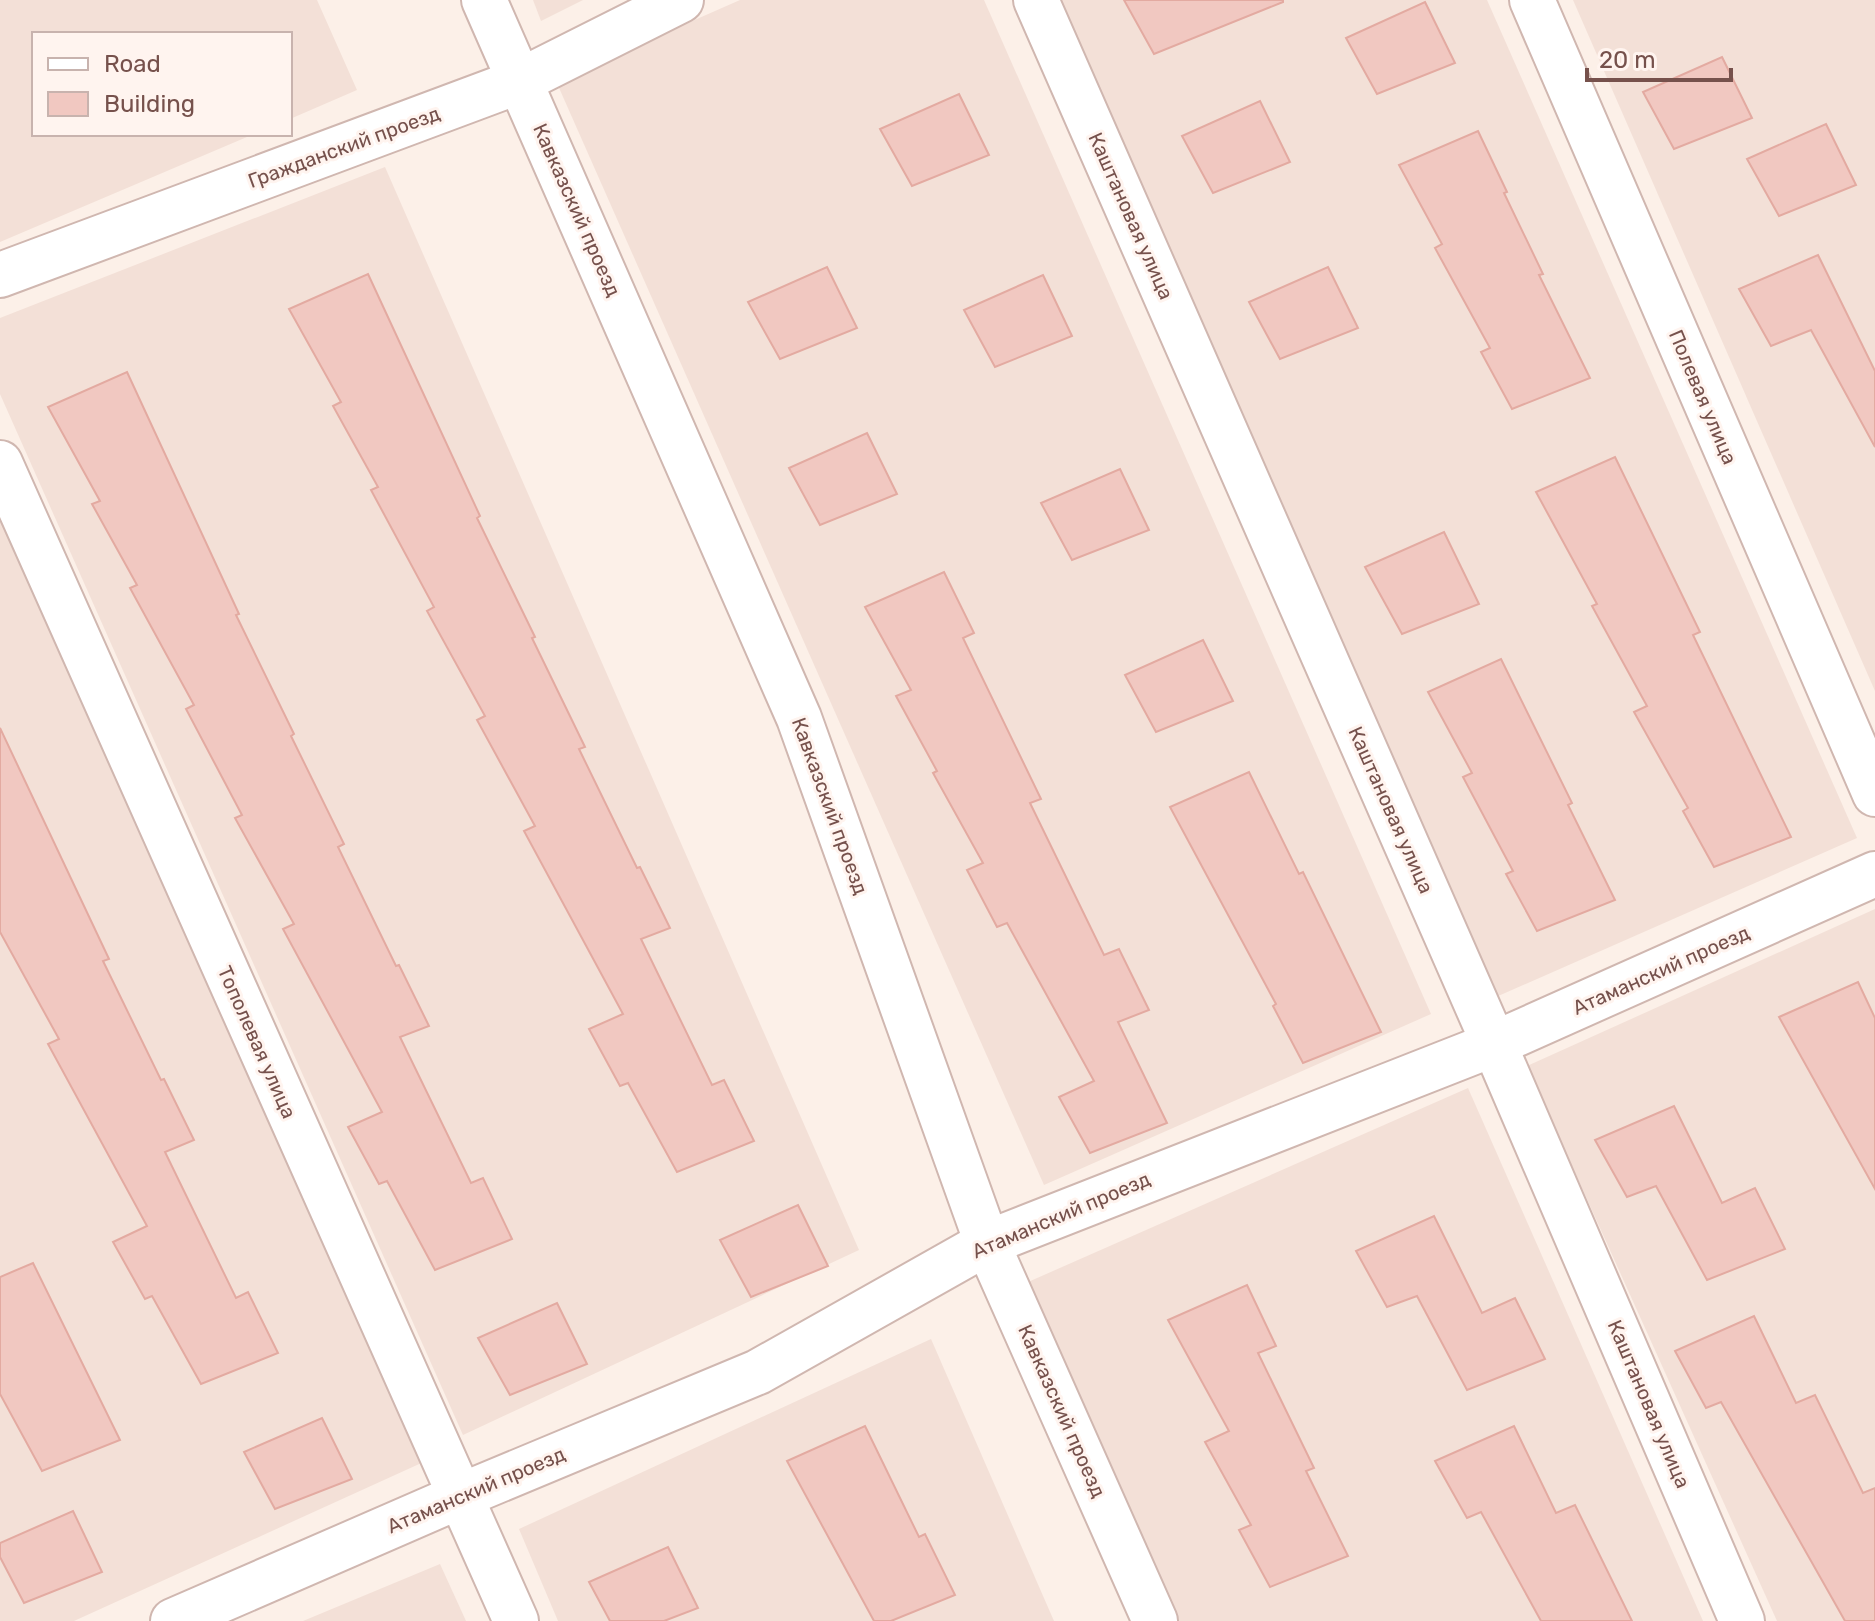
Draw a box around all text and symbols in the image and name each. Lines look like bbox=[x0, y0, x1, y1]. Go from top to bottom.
legend bbox=[32, 32, 292, 136]
scale bar bbox=[1587, 32, 1731, 82]
text: 20 m bbox=[1599, 46, 1656, 74]
text: Road bbox=[104, 50, 161, 78]
text: Building bbox=[104, 90, 195, 118]
street label: Гражданский проезд bbox=[245, 101, 443, 193]
street label: Кавказский проезд bbox=[528, 120, 626, 300]
street label: Каштановая улица bbox=[1083, 129, 1179, 303]
street label: Полевая улица bbox=[1664, 326, 1742, 468]
street label: Кавказский проезд bbox=[787, 714, 873, 898]
street label: Каштановая улица bbox=[1343, 723, 1439, 897]
street label: Атаманский проезд bbox=[1569, 920, 1753, 1020]
street label: Тополевая улица bbox=[213, 962, 301, 1122]
street label: Атаманский проезд bbox=[968, 1167, 1154, 1263]
street label: Каштановая улица bbox=[1603, 1316, 1695, 1492]
street label: Кавказский проезд bbox=[1013, 1321, 1111, 1501]
street label: Атаманский проезд bbox=[383, 1442, 569, 1538]

